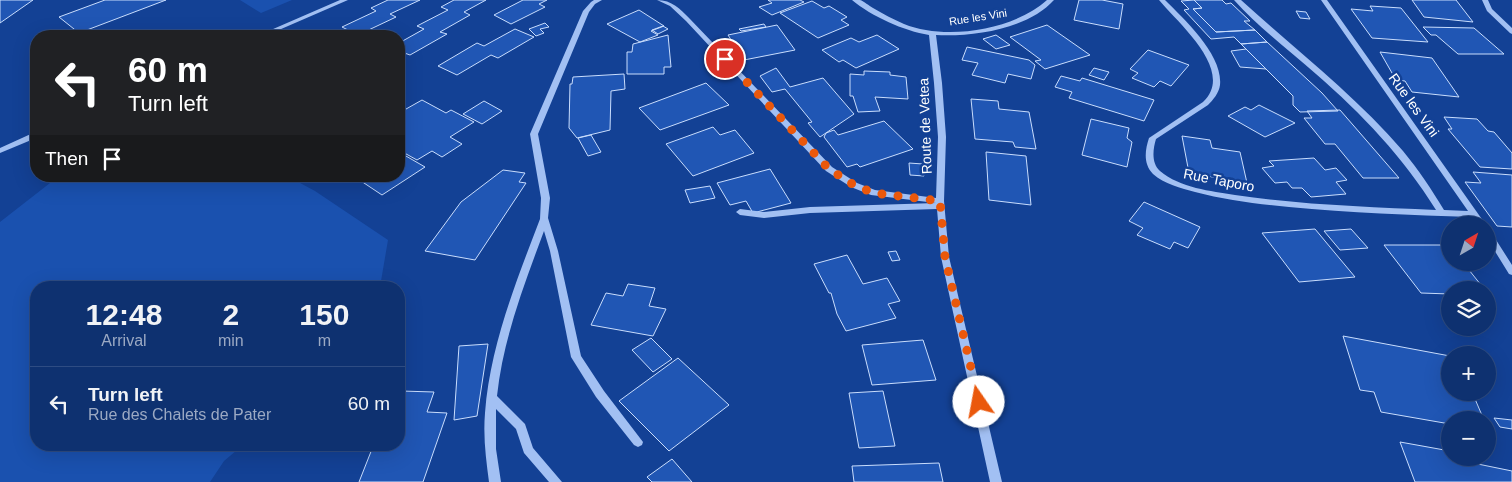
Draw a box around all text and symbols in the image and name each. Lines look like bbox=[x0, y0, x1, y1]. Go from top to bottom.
street label: Rue les Vini bbox=[948, 6, 1008, 28]
pin bbox=[704, 38, 746, 80]
icon: arrive bbox=[711, 45, 739, 73]
icon: left bbox=[45, 50, 110, 115]
text: 60 m bbox=[128, 50, 208, 89]
street label: Rue les Vini bbox=[1386, 70, 1442, 140]
street label: Route de Vetea bbox=[915, 77, 935, 175]
text: Turn left bbox=[128, 91, 208, 116]
icon: arrive bbox=[98, 145, 126, 173]
text: Then bbox=[45, 148, 88, 169]
street label: Rue Taporo bbox=[1182, 165, 1256, 195]
north arrow bbox=[1441, 216, 1496, 271]
map controls bbox=[1441, 216, 1496, 466]
button: layers bbox=[1441, 281, 1496, 336]
text: 12:48 bbox=[86, 298, 162, 331]
text: 2 bbox=[222, 298, 239, 331]
text: 150 bbox=[299, 298, 349, 331]
text: Arrival bbox=[101, 332, 147, 349]
text: min bbox=[218, 332, 244, 349]
text: m bbox=[318, 332, 331, 349]
button: + bbox=[1441, 346, 1496, 401]
position arrow bbox=[952, 375, 1004, 427]
text: Turn left bbox=[88, 384, 163, 405]
icon: left bbox=[45, 390, 73, 418]
text: 60 m bbox=[348, 393, 390, 414]
text: Rue des Chalets de Pater bbox=[88, 406, 271, 423]
button: − bbox=[1441, 411, 1496, 466]

